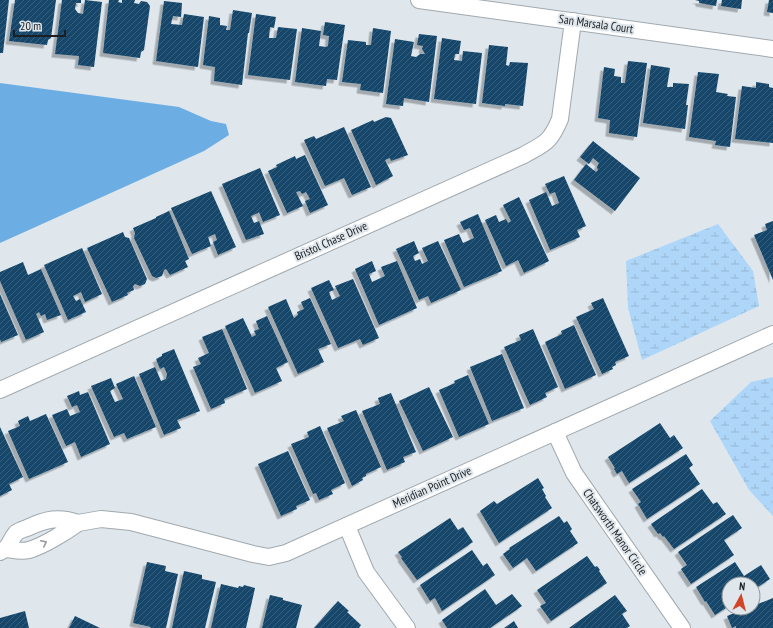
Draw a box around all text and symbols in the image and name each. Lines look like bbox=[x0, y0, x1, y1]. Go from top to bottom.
street label: San Marsala Court bbox=[558, 11, 635, 36]
scale bar bbox=[14, 12, 65, 38]
text: 20 m bbox=[20, 18, 41, 33]
street label: Bristol Chase Drive bbox=[292, 218, 370, 263]
street label: Meridian Point Drive bbox=[390, 462, 474, 511]
street label: Chatsworth Manor Circle bbox=[580, 486, 651, 578]
one-way arrow bbox=[40, 540, 47, 548]
north arrow bbox=[721, 576, 761, 616]
text: N bbox=[738, 579, 746, 593]

